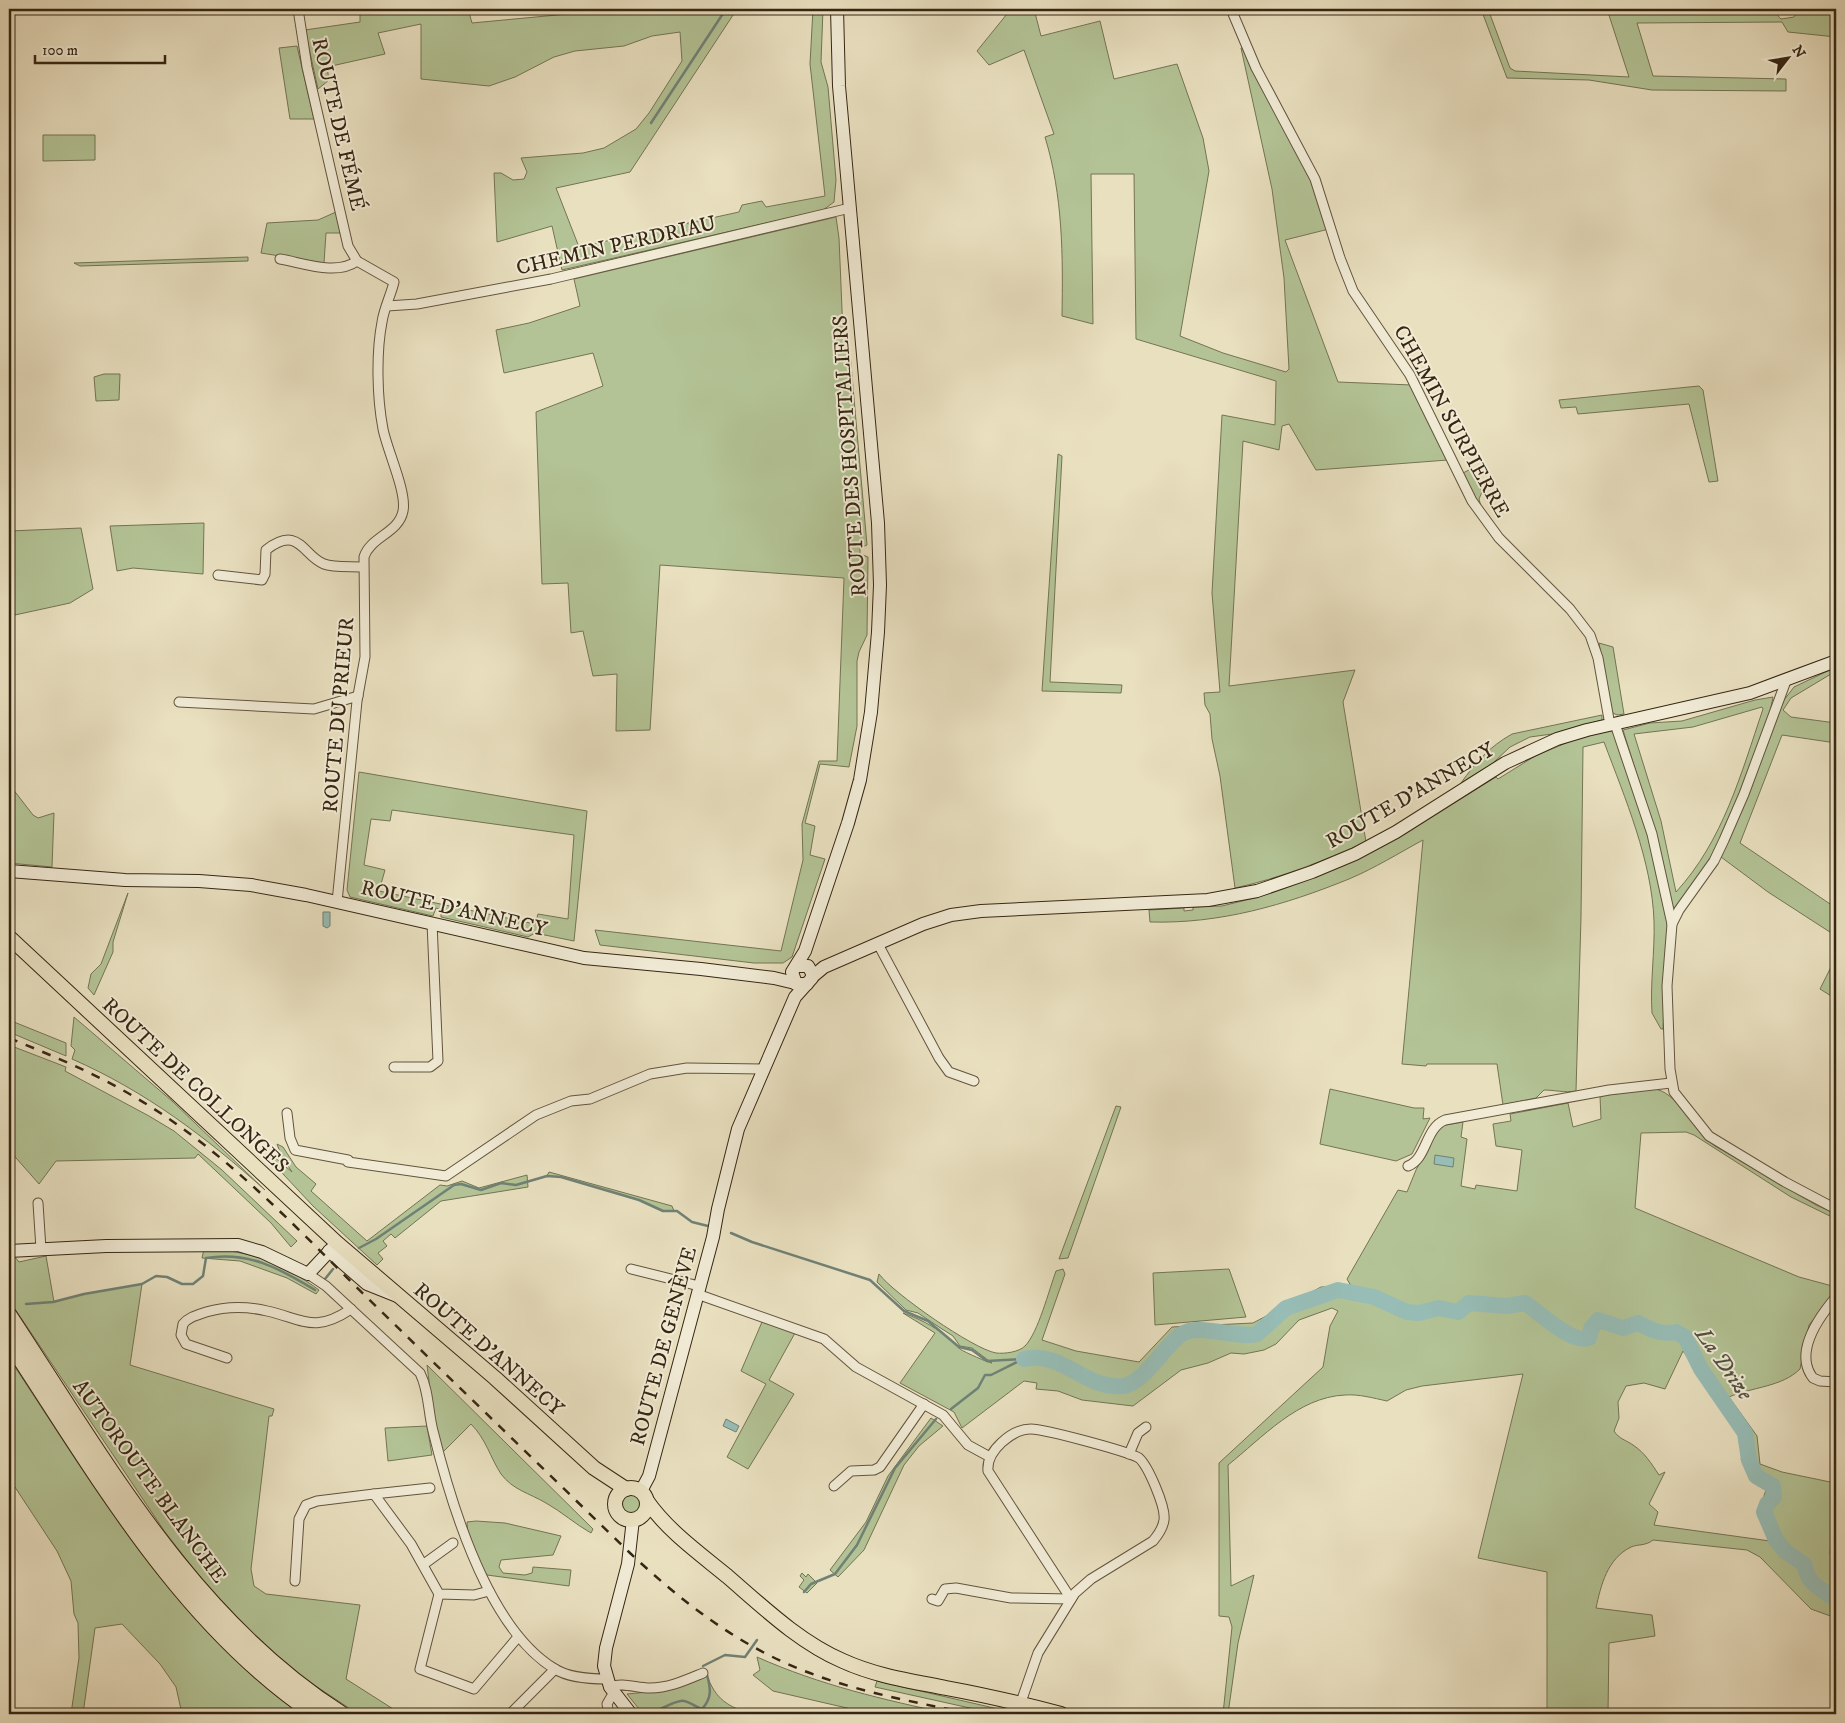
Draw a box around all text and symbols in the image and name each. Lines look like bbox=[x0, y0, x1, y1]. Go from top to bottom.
scale bar bbox=[35, 32, 165, 64]
north arrow bbox=[1762, 32, 1812, 82]
street label: ROUTE DE FÉMÉ bbox=[305, 35, 372, 213]
text: 100 m bbox=[42, 41, 78, 60]
text: N bbox=[1788, 42, 1809, 62]
street label: CHEMIN PERDRIAU bbox=[514, 210, 719, 282]
street label: ROUTE DES HOSPITALIERS bbox=[827, 314, 873, 598]
street label: CHEMIN SURPIERRE bbox=[1387, 321, 1515, 522]
street label: ROUTE DU PRIEUR bbox=[317, 616, 360, 814]
street label: ROUTE D'ANNECY bbox=[1322, 737, 1500, 855]
street label: ROUTE D'ANNECY bbox=[358, 875, 550, 943]
street label: ROUTE DE COLLONGES bbox=[97, 992, 294, 1179]
street label: ROUTE DE GENÈVE bbox=[624, 1244, 703, 1448]
street label: ROUTE D'ANNECY bbox=[408, 1278, 569, 1423]
water label: La Drize bbox=[1688, 1321, 1759, 1406]
street label: AUTOROUTE BLANCHE bbox=[67, 1375, 232, 1589]

